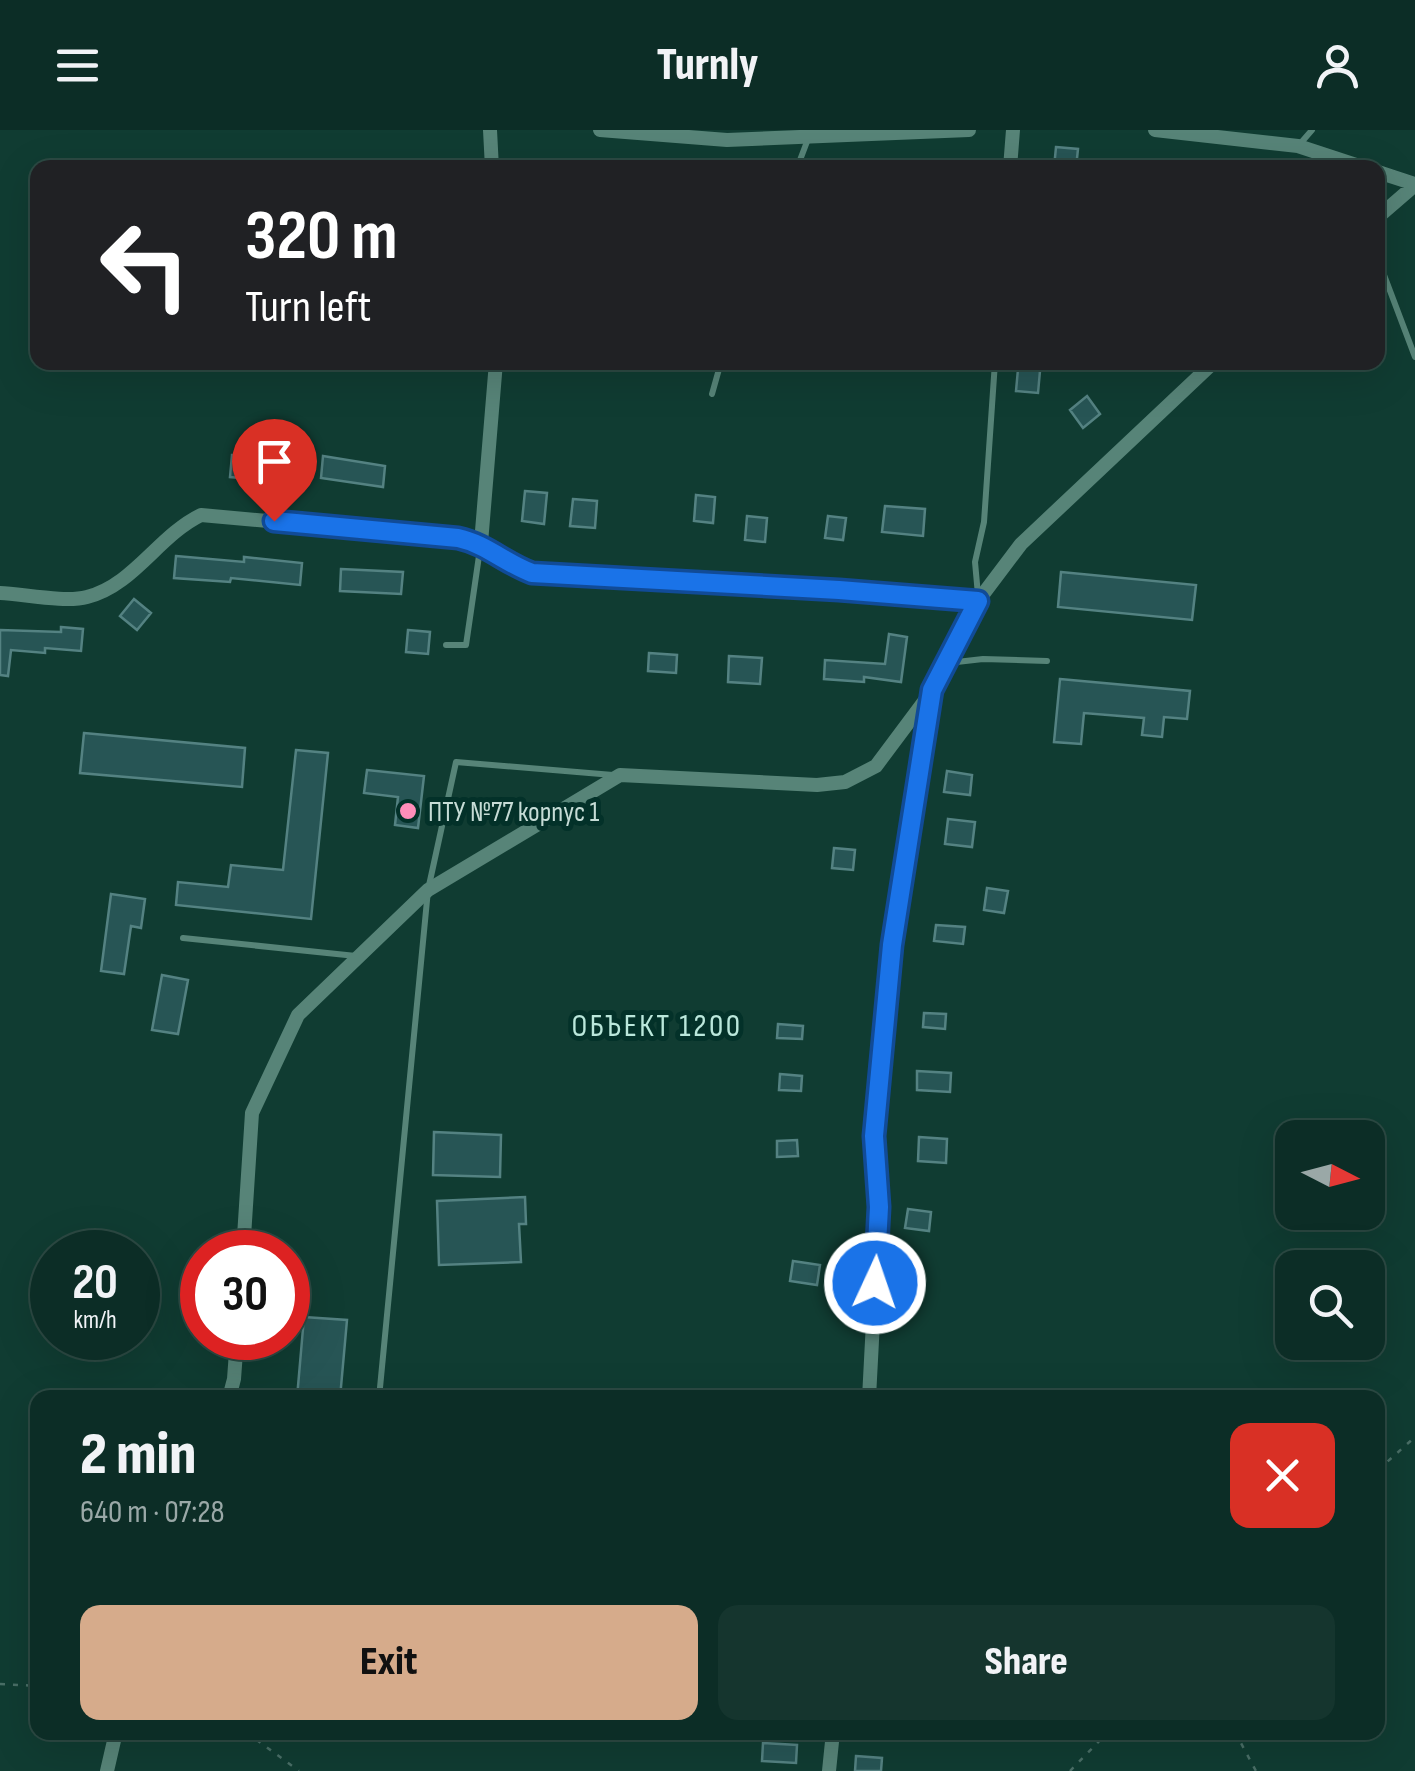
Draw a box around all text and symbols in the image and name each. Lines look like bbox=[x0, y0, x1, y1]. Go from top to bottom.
icon: menu bbox=[50, 38, 105, 93]
text: Turnly bbox=[657, 38, 758, 93]
icon: person bbox=[1310, 38, 1365, 93]
text: 320 m bbox=[245, 195, 398, 279]
icon: left bbox=[80, 200, 210, 330]
text: Turn left bbox=[245, 280, 371, 335]
pin bbox=[232, 419, 317, 522]
icon: arrive bbox=[247, 434, 302, 489]
place label: ПТУ №77 корпус 1 bbox=[428, 796, 600, 829]
marker: ПТУ №77 корпус 1 bbox=[397, 800, 419, 822]
district label: ОБЪЕКТ 1200 bbox=[571, 1007, 743, 1046]
north arrow bbox=[1275, 1120, 1385, 1230]
map controls bbox=[1275, 1120, 1385, 1360]
speed limit sign: 30 bbox=[180, 1230, 310, 1360]
position arrow bbox=[823, 1231, 927, 1335]
button: search bbox=[1275, 1250, 1385, 1360]
text: 20 bbox=[72, 1253, 118, 1313]
text: km/h bbox=[73, 1305, 117, 1336]
text: 2 min bbox=[80, 1419, 196, 1491]
button: close bbox=[1230, 1423, 1335, 1528]
text: 640 m · 07:28 bbox=[80, 1493, 224, 1532]
button: Exit bbox=[80, 1605, 698, 1720]
button: Share bbox=[718, 1605, 1335, 1720]

